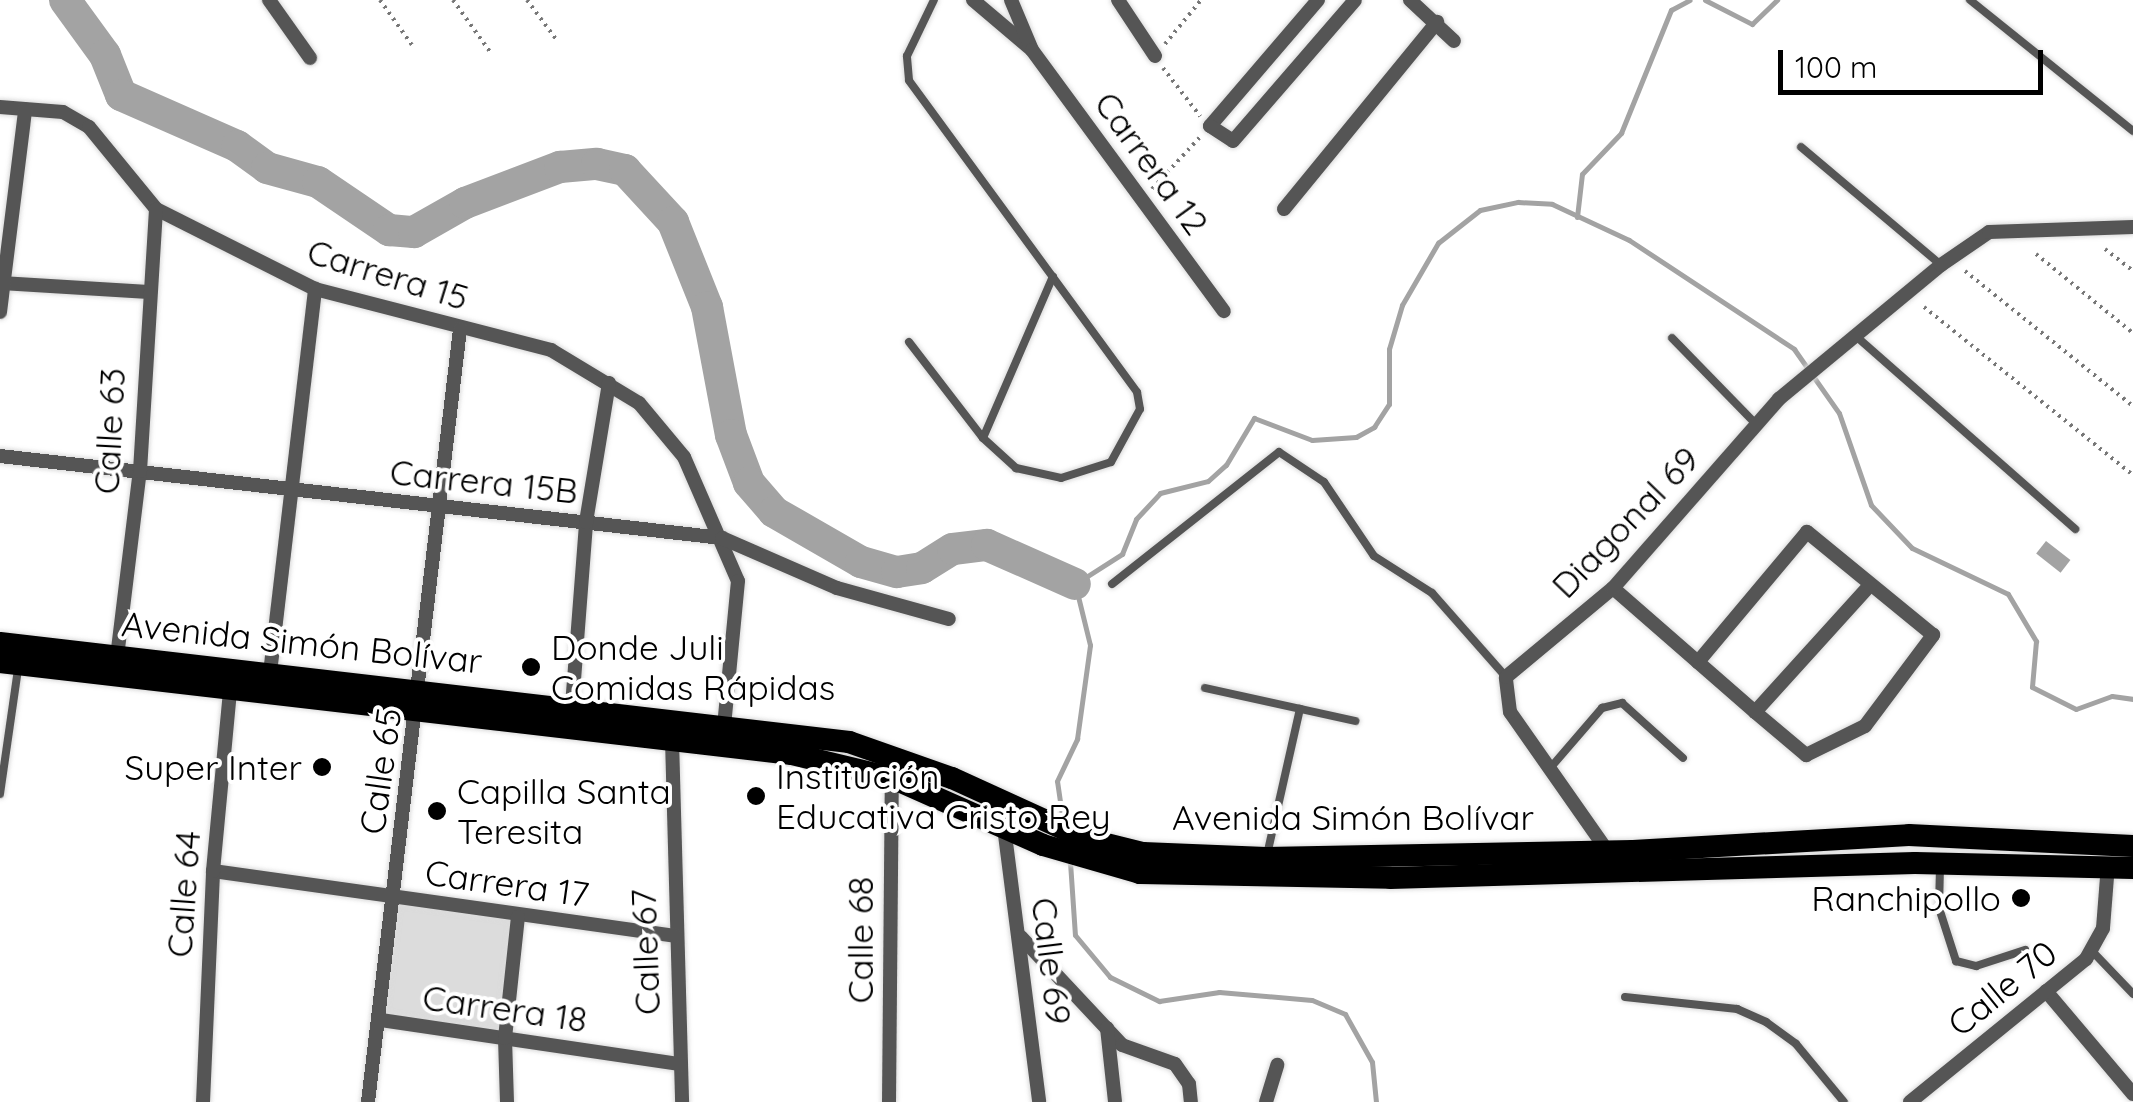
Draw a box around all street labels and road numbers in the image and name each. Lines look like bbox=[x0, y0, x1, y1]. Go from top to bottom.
street label: Carrera 12 bbox=[1086, 83, 1218, 243]
street label: Carrera 15 bbox=[303, 230, 473, 318]
street label: Calle 63 bbox=[85, 367, 133, 495]
street label: Diagonal 69 bbox=[1543, 438, 1707, 606]
street label: Carrera 15B bbox=[388, 450, 580, 512]
street label: Avenida Simón Bolívar bbox=[120, 602, 484, 682]
street label: Calle 65 bbox=[350, 705, 410, 837]
street label: Avenida Simón Bolívar bbox=[1172, 796, 1534, 838]
street label: Calle 64 bbox=[158, 829, 208, 959]
street label: Carrera 17 bbox=[423, 851, 591, 915]
street label: Calle 68 bbox=[839, 877, 881, 1003]
street label: Calle 67 bbox=[622, 888, 668, 1016]
street label: Calle 69 bbox=[1023, 895, 1081, 1027]
street label: Calle 70 bbox=[1939, 931, 2065, 1045]
street label: Carrera 18 bbox=[420, 976, 590, 1040]

